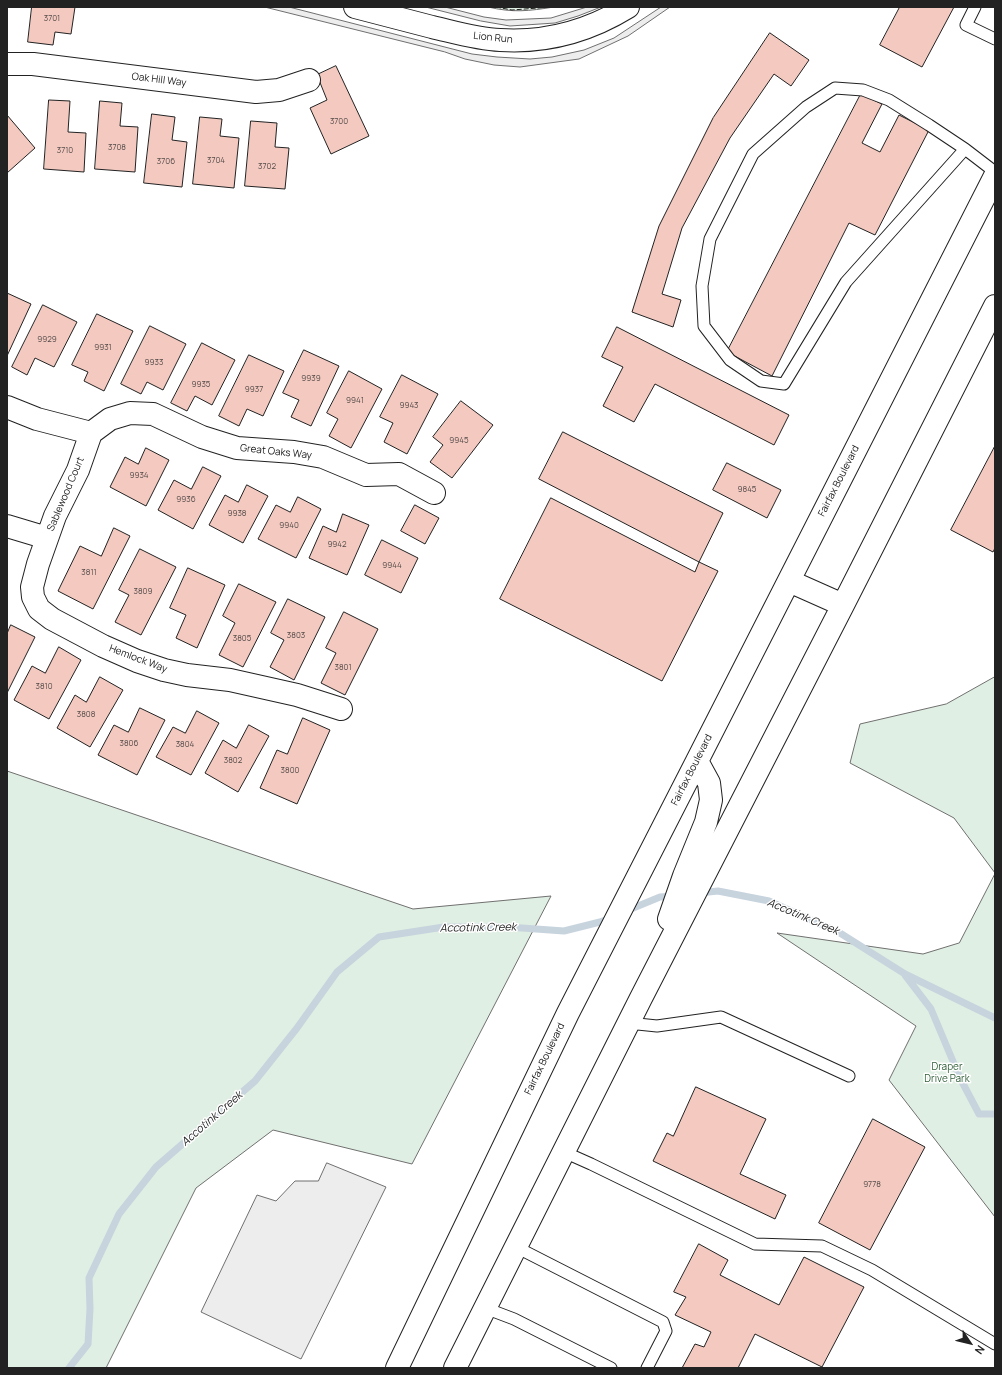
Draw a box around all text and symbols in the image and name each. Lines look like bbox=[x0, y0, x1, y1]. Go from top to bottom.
house number: 3701 bbox=[44, 14, 60, 24]
street label: Lion Run bbox=[473, 30, 513, 46]
street label: Oak Hill Way bbox=[131, 71, 187, 89]
house number: 3700 bbox=[330, 117, 348, 127]
house number: 3708 bbox=[108, 143, 126, 153]
house number: 3710 bbox=[57, 146, 73, 156]
house number: 3704 bbox=[207, 156, 225, 166]
house number: 3706 bbox=[157, 157, 175, 167]
house number: 3702 bbox=[258, 162, 276, 172]
house number: 9929 bbox=[37, 335, 57, 345]
house number: 9931 bbox=[94, 343, 112, 353]
house number: 9933 bbox=[145, 358, 163, 368]
house number: 9939 bbox=[301, 374, 321, 384]
house number: 9935 bbox=[192, 380, 210, 390]
house number: 9937 bbox=[245, 385, 263, 395]
house number: 9941 bbox=[346, 396, 364, 406]
house number: 9943 bbox=[399, 401, 419, 411]
house number: 9945 bbox=[449, 436, 469, 446]
street label: Great Oaks Way bbox=[239, 442, 313, 462]
street label: Fairfax Boulevard bbox=[816, 443, 862, 519]
street label: Sablewood Court bbox=[45, 455, 87, 533]
house number: 9934 bbox=[129, 471, 149, 481]
house number: 9845 bbox=[738, 485, 756, 495]
house number: 9936 bbox=[176, 495, 196, 505]
house number: 9938 bbox=[228, 509, 246, 519]
house number: 9940 bbox=[279, 521, 299, 531]
house number: 9942 bbox=[327, 540, 347, 550]
house number: 9944 bbox=[382, 561, 402, 571]
house number: 3811 bbox=[81, 568, 97, 578]
house number: 3809 bbox=[134, 587, 152, 597]
house number: 3803 bbox=[287, 631, 305, 641]
house number: 3805 bbox=[233, 634, 251, 644]
street label: Hemlock Way bbox=[107, 642, 169, 676]
house number: 3801 bbox=[334, 663, 352, 673]
house number: 3810 bbox=[35, 682, 53, 692]
house number: 3808 bbox=[77, 710, 95, 720]
street label: Fairfax Boulevard bbox=[669, 732, 715, 808]
house number: 3806 bbox=[120, 739, 138, 749]
house number: 3804 bbox=[176, 740, 194, 750]
house number: 3802 bbox=[224, 756, 242, 766]
house number: 3800 bbox=[281, 766, 299, 776]
water label: Accotink Creek bbox=[765, 896, 841, 938]
water label: Accotink Creek bbox=[440, 921, 516, 935]
street label: Fairfax Boulevard bbox=[522, 1021, 568, 1097]
park label: Draper Drive Park bbox=[924, 1061, 970, 1084]
water label: Accotink Creek bbox=[179, 1089, 245, 1149]
house number: 9778 bbox=[863, 1180, 881, 1190]
north arrow bbox=[950, 1323, 990, 1363]
text: N bbox=[972, 1343, 989, 1358]

